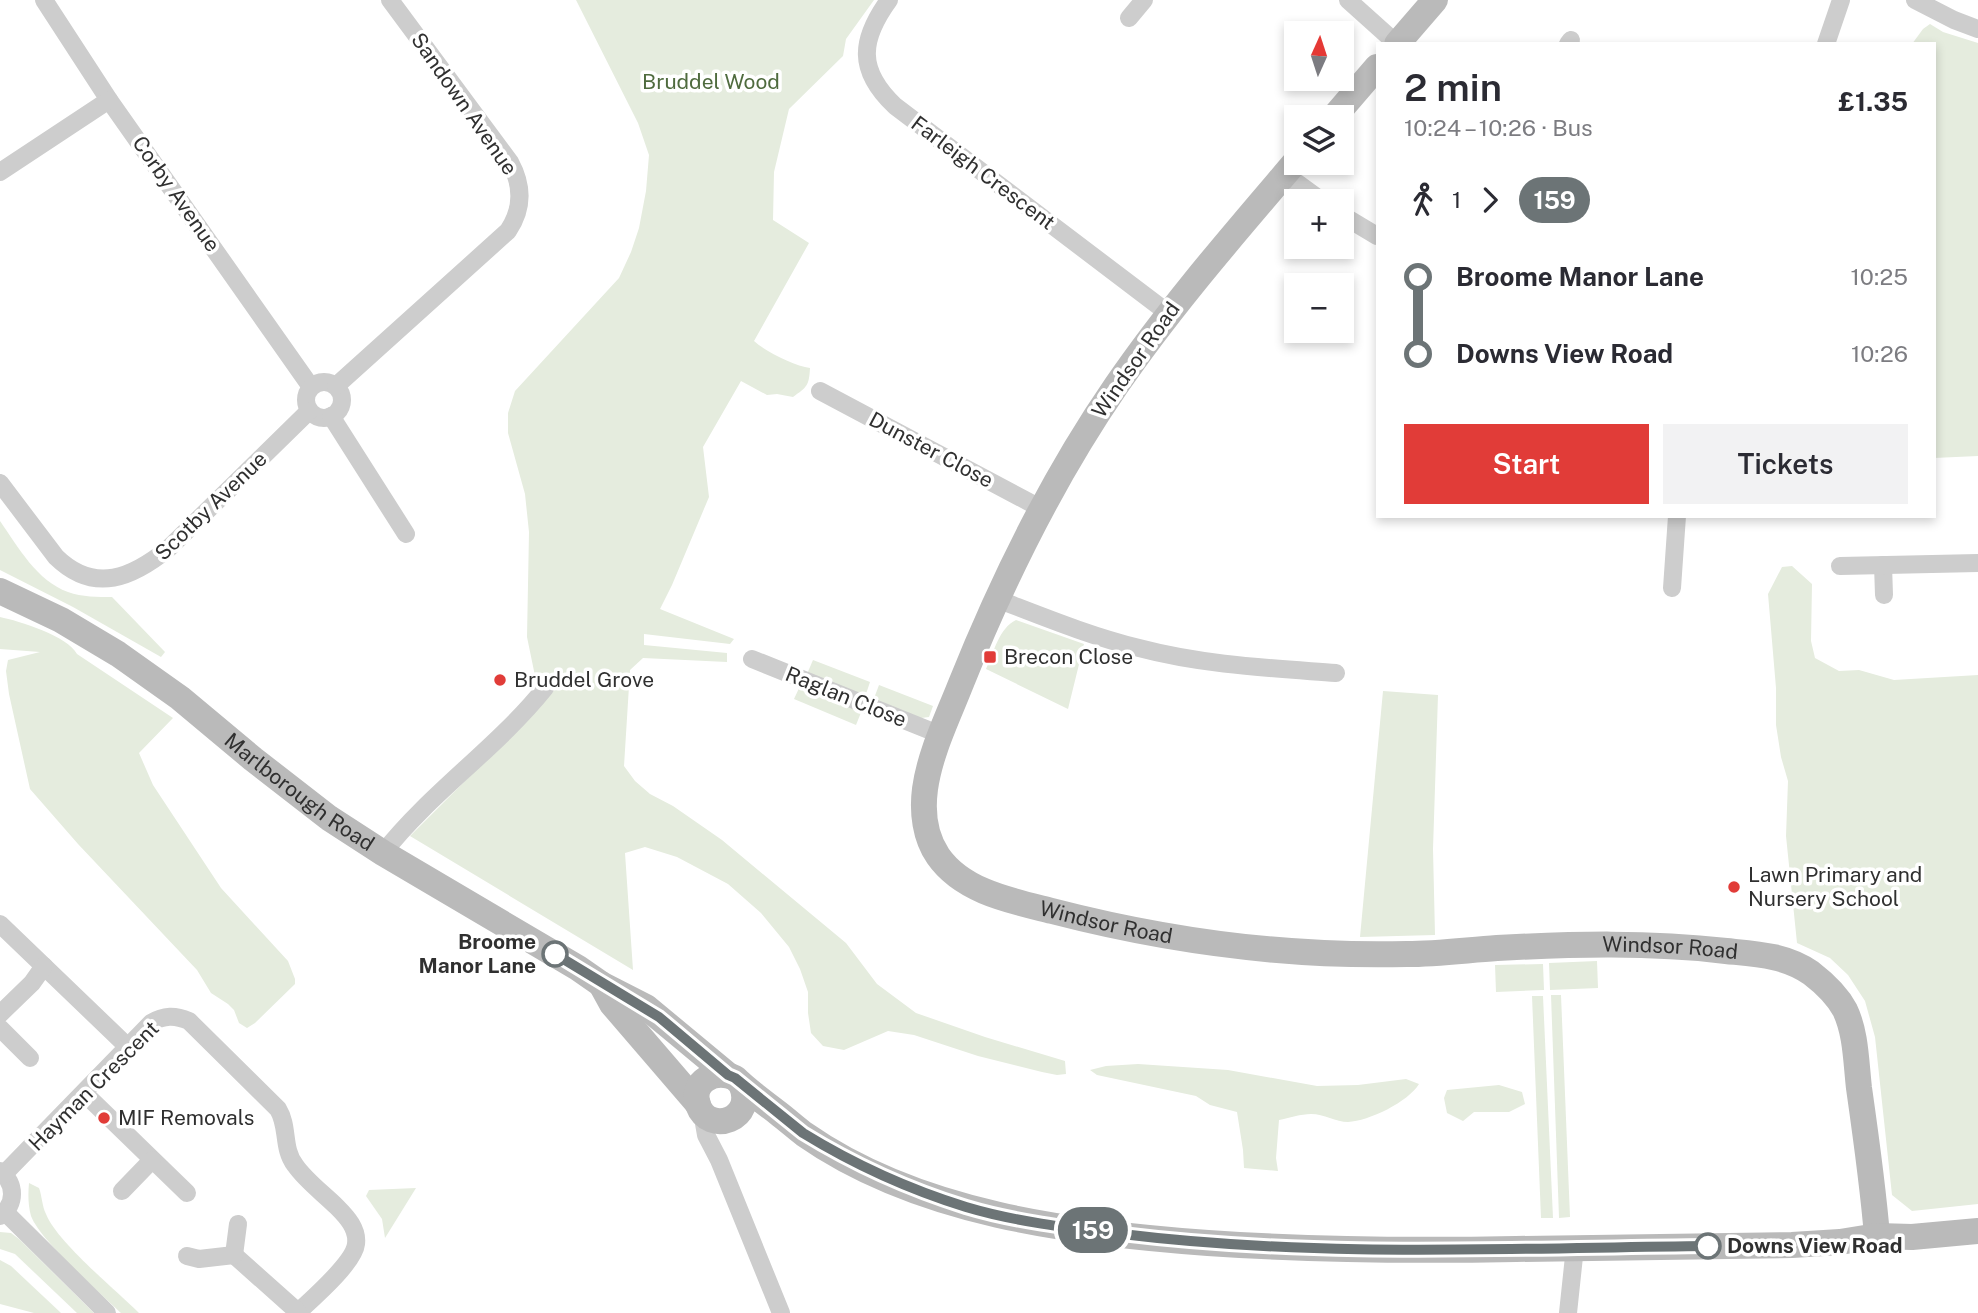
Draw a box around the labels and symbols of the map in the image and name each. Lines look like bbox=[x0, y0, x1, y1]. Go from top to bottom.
north arrow bbox=[1284, 21, 1354, 91]
street label: Sandown Avenue bbox=[406, 28, 523, 180]
park label: Bruddel Wood bbox=[642, 69, 780, 94]
street label: Farleigh Crescent bbox=[907, 110, 1060, 235]
street label: Corby Avenue bbox=[127, 131, 225, 256]
street label: Windsor Road bbox=[1086, 297, 1185, 422]
street label: Dunster Close bbox=[865, 406, 998, 493]
street label: Scotby Avenue bbox=[150, 446, 272, 565]
place label: Brecon Close bbox=[1004, 644, 1133, 669]
marker: Brecon Close bbox=[982, 649, 998, 665]
street label: Raglan Close bbox=[782, 661, 910, 732]
place label: Bruddel Grove bbox=[514, 667, 654, 692]
marker: Bruddel Grove bbox=[492, 672, 508, 688]
street label: Marlborough Road bbox=[219, 727, 379, 856]
place label: Lawn Primary and Nursery School bbox=[1748, 862, 1922, 911]
marker: Lawn Primary and Nursery School bbox=[1726, 879, 1742, 895]
street label: Windsor Road bbox=[1037, 895, 1175, 949]
place label: Broome Manor Lane bbox=[419, 929, 536, 978]
street label: Windsor Road bbox=[1602, 932, 1739, 964]
marker: Broome Manor Lane bbox=[542, 941, 568, 967]
street label: Hayman Crescent bbox=[23, 1015, 164, 1156]
place label: MIF Removals bbox=[118, 1105, 254, 1130]
marker: MIF Removals bbox=[96, 1110, 112, 1126]
line badge: 159 bbox=[1053, 1207, 1133, 1253]
marker: Downs View Road bbox=[1695, 1233, 1721, 1259]
place label: Downs View Road bbox=[1727, 1233, 1902, 1258]

